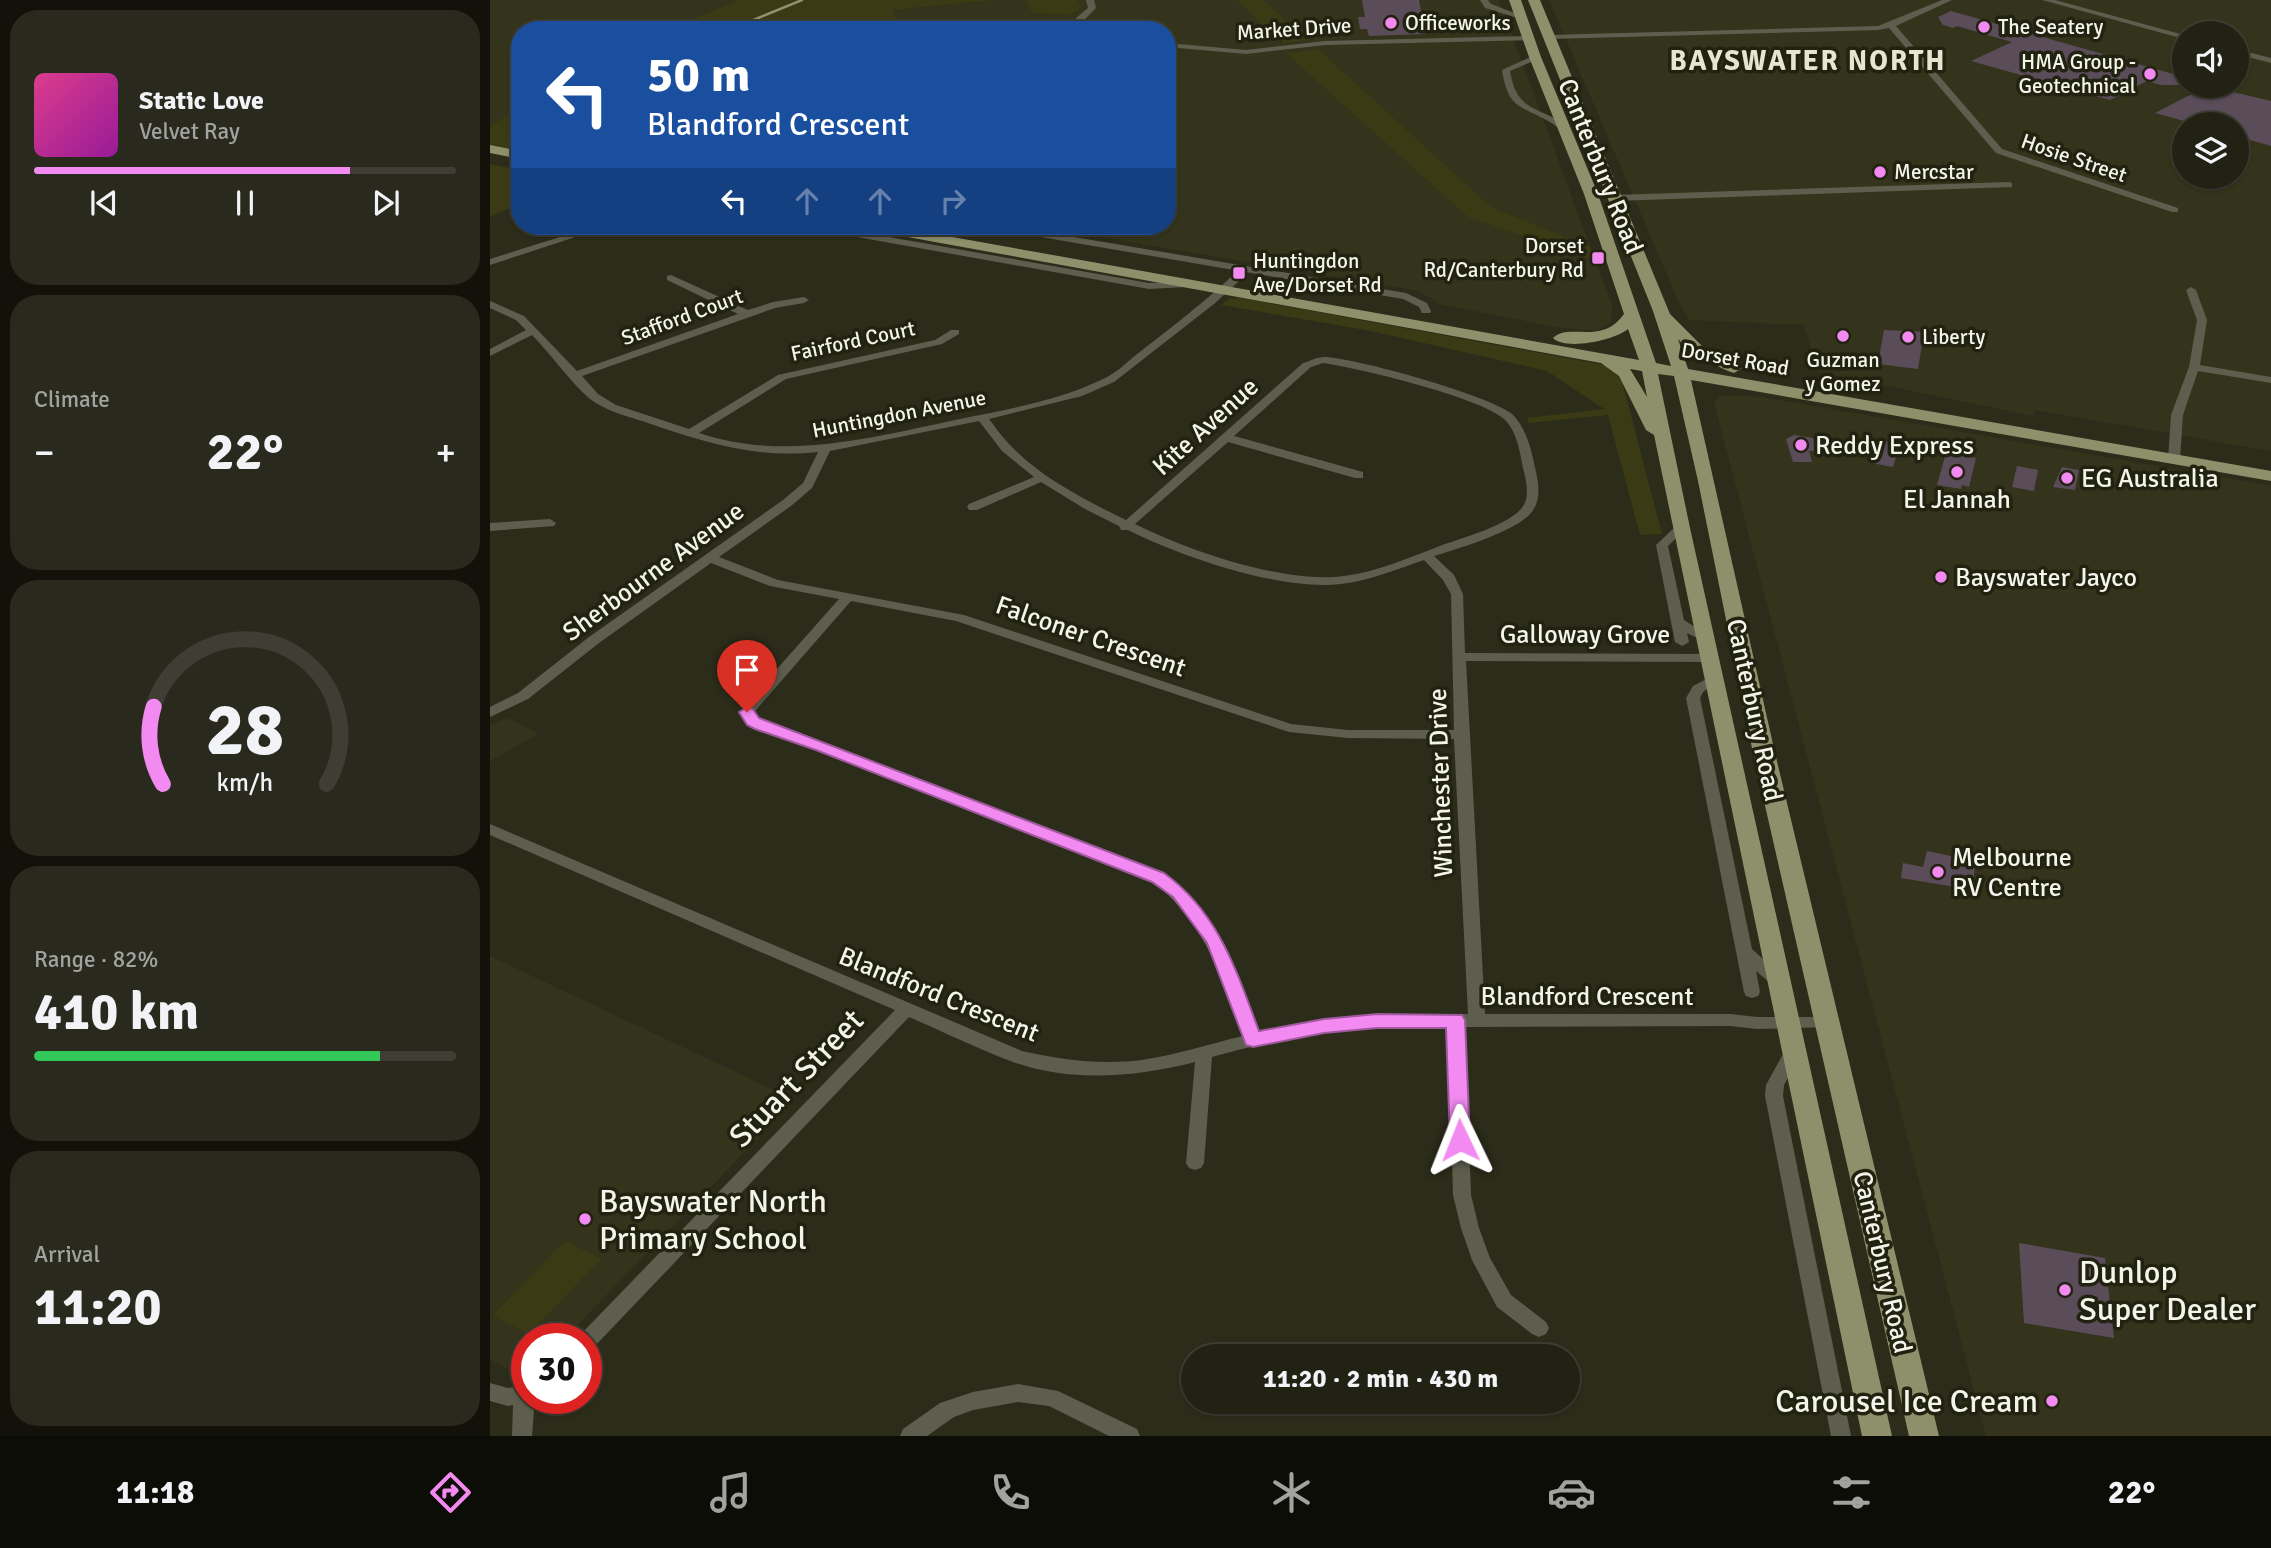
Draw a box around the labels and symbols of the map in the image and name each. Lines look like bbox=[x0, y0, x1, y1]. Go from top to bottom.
place label: Officeworks bbox=[1405, 10, 1511, 36]
street label: Market Drive bbox=[1236, 12, 1352, 46]
place label: The Seatery bbox=[1998, 14, 2103, 40]
marker: Officeworks bbox=[1383, 15, 1399, 31]
marker: The Seatery bbox=[1976, 19, 1992, 35]
district label: BAYSWATER NORTH bbox=[1670, 44, 1946, 78]
place label: HMA Group - Geotechnical bbox=[2018, 49, 2136, 99]
marker: HMA Group - Geotechnical bbox=[2142, 66, 2158, 82]
street label: Canterbury Road bbox=[1550, 74, 1650, 259]
street label: Hosie Street bbox=[2018, 128, 2130, 188]
place label: Mercstar bbox=[1894, 159, 1974, 185]
marker: Mercstar bbox=[1872, 164, 1888, 180]
place label: Dorset Rd/Canterbury Rd bbox=[1424, 233, 1584, 283]
place label: Huntingdon Ave/Dorset Rd bbox=[1253, 248, 1382, 298]
marker: Dorset Rd/Canterbury Rd bbox=[1590, 250, 1606, 266]
marker: Huntingdon Ave/Dorset Rd bbox=[1231, 265, 1247, 281]
street label: Stafford Court bbox=[618, 283, 746, 351]
street label: Fairford Court bbox=[788, 315, 918, 367]
place label: Liberty bbox=[1922, 324, 1985, 350]
marker: Guzman y Gomez bbox=[1835, 328, 1851, 344]
marker: Liberty bbox=[1900, 329, 1916, 345]
street label: Dorset Road bbox=[1679, 337, 1791, 381]
place label: Guzman y Gomez bbox=[1805, 347, 1881, 397]
street label: Kite Avenue bbox=[1146, 371, 1265, 483]
street label: Huntingdon Avenue bbox=[810, 384, 988, 444]
place label: Reddy Express bbox=[1815, 430, 1974, 462]
marker: Reddy Express bbox=[1793, 437, 1809, 453]
place label: EG Australia bbox=[2081, 463, 2219, 495]
marker: El Jannah bbox=[1949, 464, 1965, 480]
marker: EG Australia bbox=[2059, 470, 2075, 486]
place label: El Jannah bbox=[1903, 484, 2011, 516]
street label: Sherbourne Avenue bbox=[557, 495, 751, 648]
place label: Bayswater Jayco bbox=[1955, 562, 2137, 594]
marker: Bayswater Jayco bbox=[1933, 569, 1949, 585]
street label: Falconer Crescent bbox=[991, 589, 1190, 684]
street label: Canterbury Road bbox=[1719, 616, 1789, 805]
street label: Galloway Grove bbox=[1500, 619, 1670, 651]
pin bbox=[717, 640, 777, 712]
street label: Winchester Drive bbox=[1422, 688, 1460, 878]
place label: Melbourne RV Centre bbox=[1952, 842, 2072, 904]
marker: Melbourne RV Centre bbox=[1930, 864, 1946, 880]
street label: Blandford Crescent bbox=[834, 940, 1043, 1050]
street label: Blandford Crescent bbox=[1481, 981, 1693, 1013]
street label: Stuart Street bbox=[721, 1001, 872, 1155]
position arrow bbox=[1423, 1103, 1497, 1177]
street label: Canterbury Road bbox=[1846, 1168, 1919, 1356]
place label: Bayswater North Primary School bbox=[599, 1182, 827, 1258]
marker: Bayswater North Primary School bbox=[577, 1211, 593, 1227]
place label: Dunlop Super Dealer bbox=[2079, 1253, 2256, 1329]
marker: Dunlop Super Dealer bbox=[2057, 1282, 2073, 1298]
speed limit sign: 30 bbox=[511, 1323, 602, 1414]
place label: Carousel Ice Cream bbox=[1775, 1382, 2038, 1421]
marker: Carousel Ice Cream bbox=[2044, 1393, 2060, 1409]

